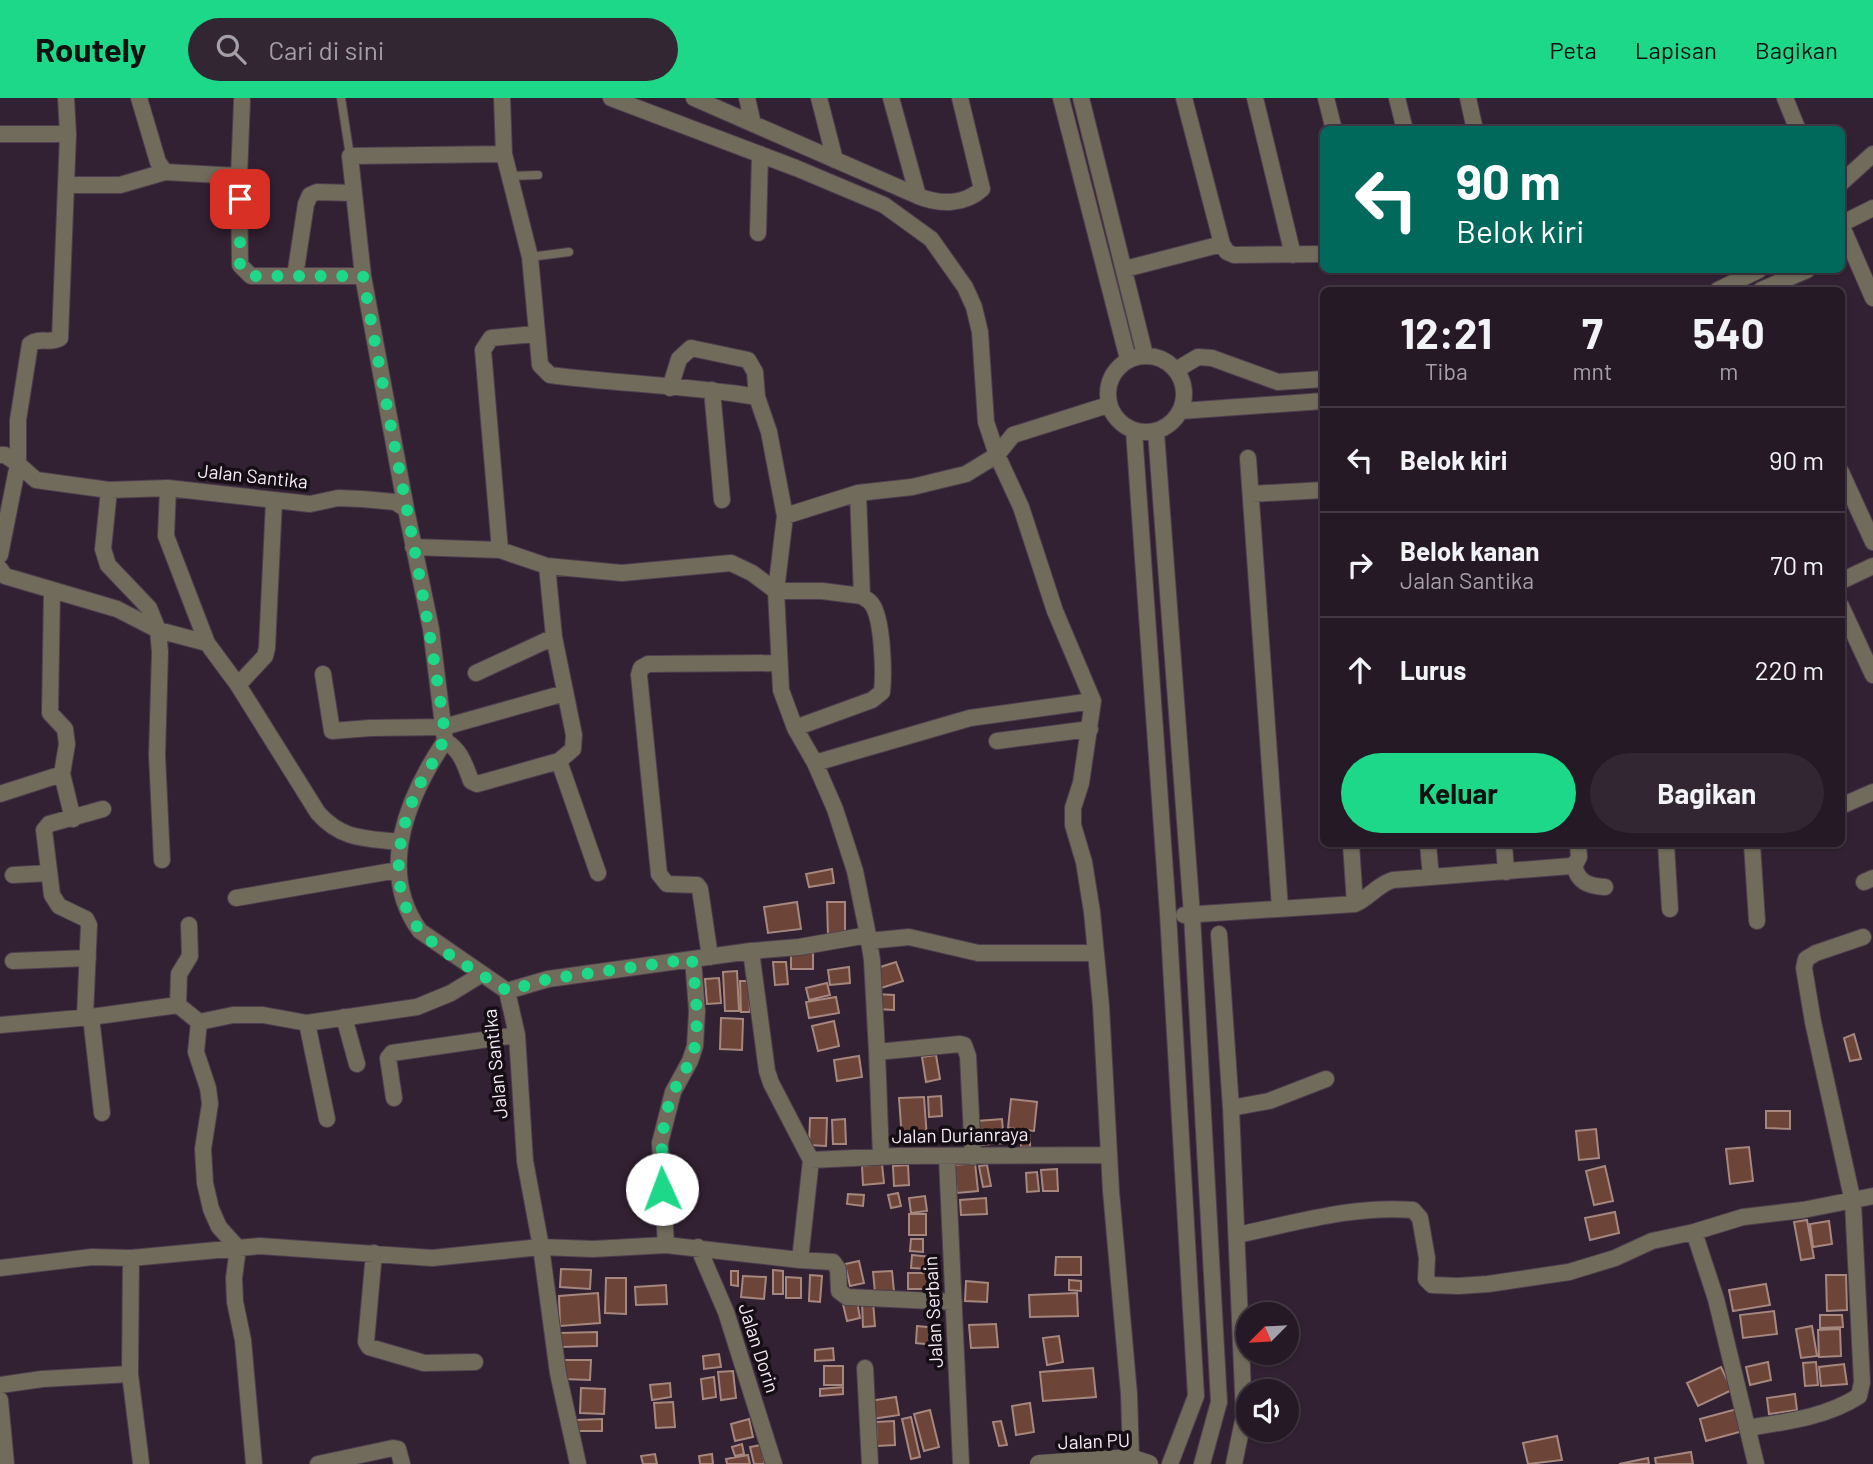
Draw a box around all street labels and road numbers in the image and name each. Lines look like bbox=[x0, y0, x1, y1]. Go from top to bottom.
street label: Jalan Santika bbox=[197, 458, 309, 493]
street label: Jalan Santika bbox=[477, 1008, 512, 1120]
street label: Jalan Durianraya bbox=[891, 1122, 1029, 1147]
street label: Jalan Serbain bbox=[918, 1255, 947, 1369]
street label: Jalan Dorin bbox=[734, 1300, 785, 1396]
street label: Jalan PU bbox=[1057, 1428, 1131, 1453]

